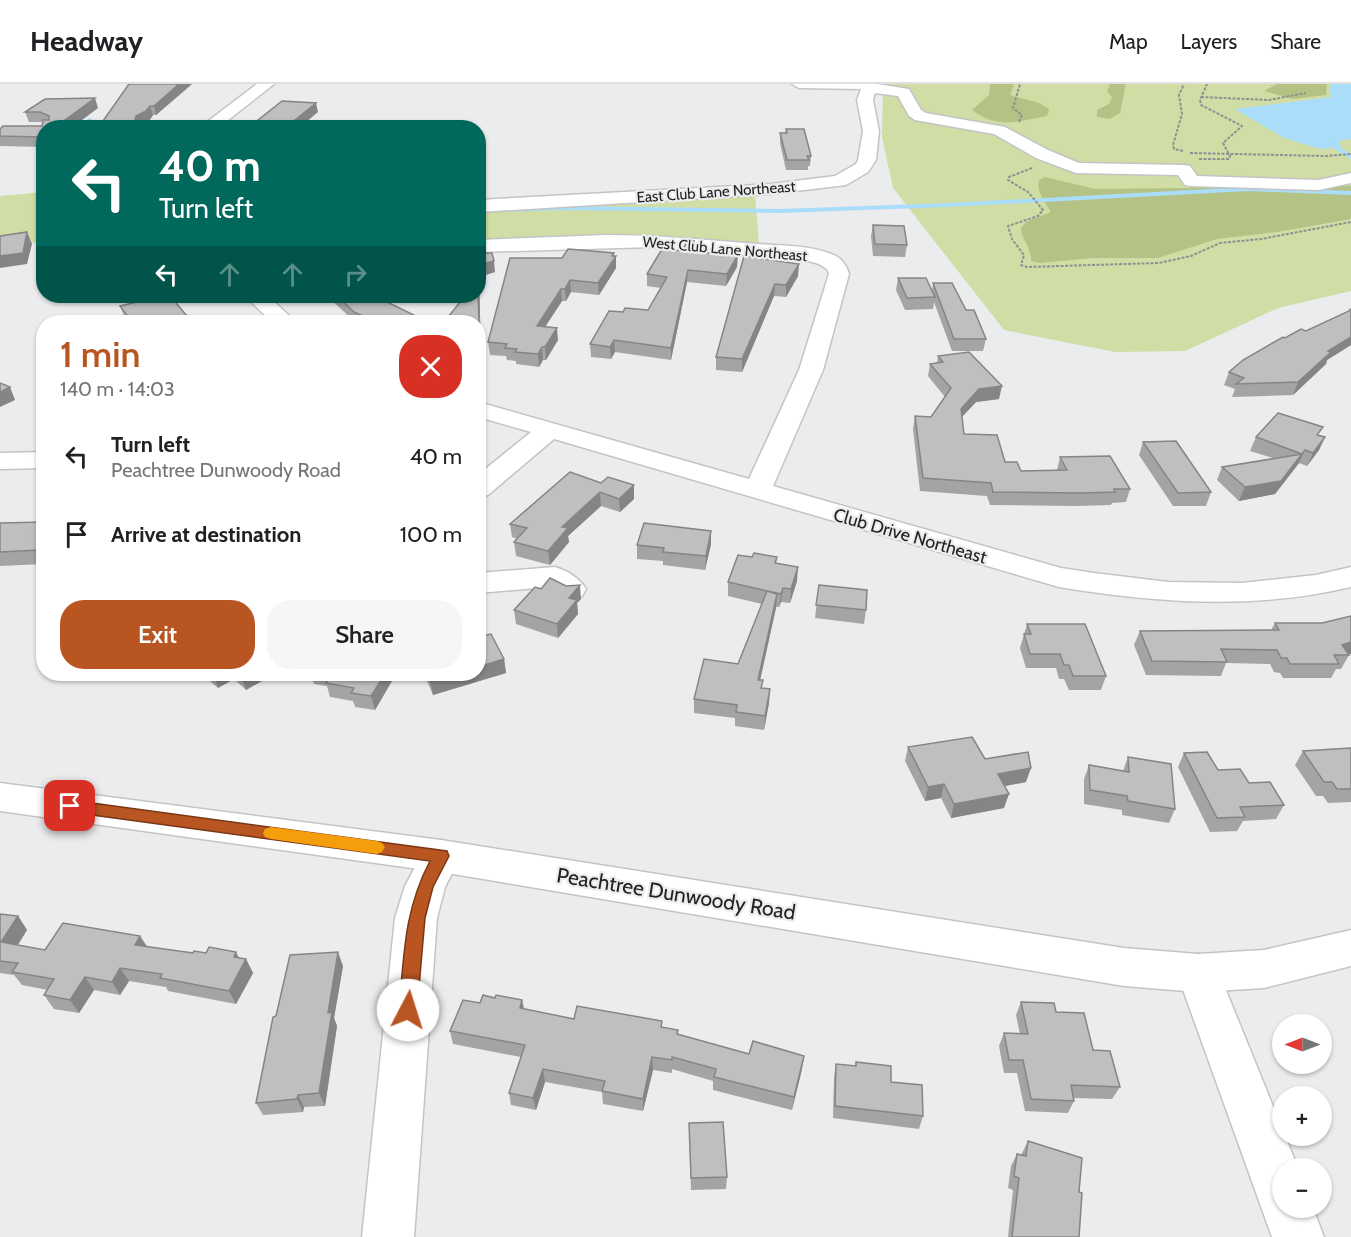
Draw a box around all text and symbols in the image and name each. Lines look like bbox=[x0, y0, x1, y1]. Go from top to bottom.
text: Headway bbox=[30, 24, 143, 58]
text: Map bbox=[1109, 29, 1148, 54]
text: Layers bbox=[1181, 29, 1237, 54]
text: Share bbox=[1270, 29, 1321, 54]
text: 40 m bbox=[159, 140, 261, 192]
icon: left bbox=[60, 144, 138, 222]
street label: East Club Lane Northeast bbox=[636, 177, 796, 207]
text: Turn left bbox=[159, 192, 253, 225]
street label: West Club Lane Northeast bbox=[642, 233, 808, 265]
icon: left bbox=[150, 258, 183, 291]
icon: ahead bbox=[213, 258, 246, 291]
icon: ahead bbox=[276, 258, 309, 291]
icon: right bbox=[339, 258, 372, 291]
text: 1 min bbox=[60, 332, 140, 376]
button: close bbox=[399, 335, 462, 398]
text: 140 m · 14:03 bbox=[60, 377, 175, 401]
text: Turn left bbox=[111, 431, 190, 458]
icon: left bbox=[60, 440, 93, 473]
text: 40 m bbox=[410, 443, 462, 470]
text: Peachtree Dunwoody Road bbox=[111, 458, 341, 482]
street label: Club Drive Northeast bbox=[831, 504, 989, 568]
icon: arrive bbox=[60, 518, 93, 551]
text: Arrive at destination bbox=[111, 521, 301, 548]
text: 100 m bbox=[400, 521, 462, 548]
button: Exit bbox=[60, 600, 255, 669]
button: Share bbox=[267, 600, 462, 669]
pin bbox=[44, 780, 95, 831]
icon: arrive bbox=[53, 789, 86, 822]
street label: Peachtree Dunwoody Road bbox=[555, 862, 797, 925]
position arrow bbox=[376, 978, 440, 1042]
north arrow bbox=[1272, 1014, 1332, 1074]
map controls bbox=[1272, 1014, 1332, 1218]
button: + bbox=[1272, 1086, 1332, 1146]
button: − bbox=[1272, 1158, 1332, 1218]

